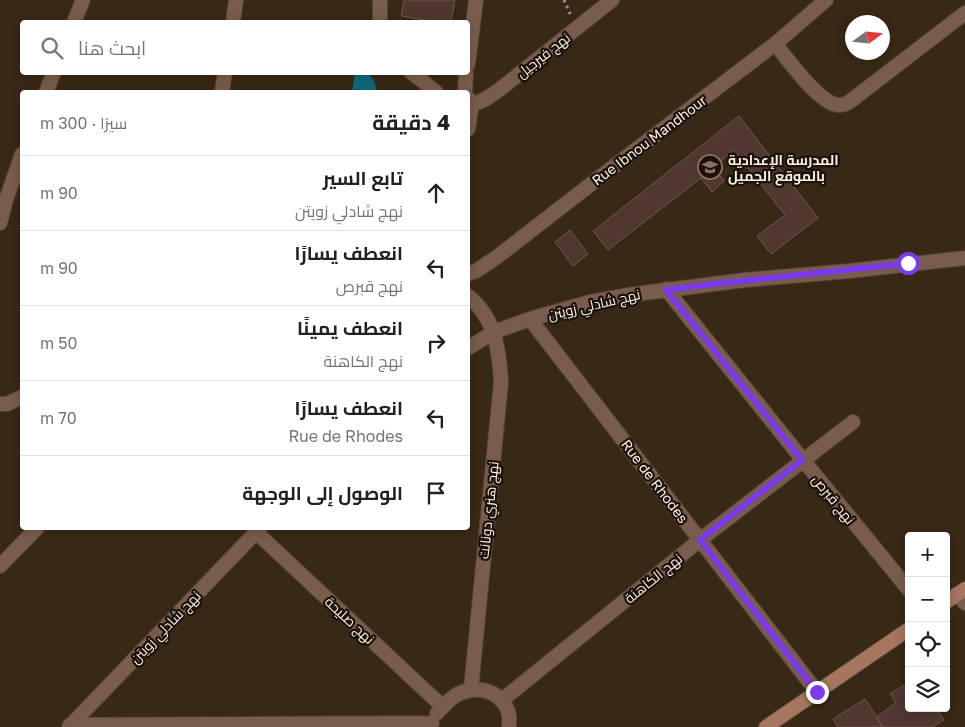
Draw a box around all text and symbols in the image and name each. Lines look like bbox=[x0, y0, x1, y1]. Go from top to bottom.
north arrow bbox=[845, 15, 890, 60]
search box bbox=[20, 20, 470, 75]
street label: نهج فيرجيل bbox=[513, 29, 574, 82]
icon: search bbox=[38, 34, 66, 62]
text: ابحث هنا bbox=[78, 36, 146, 59]
street label: Rue Ibnou Mandhour bbox=[588, 91, 710, 189]
text: 4 دقيقة bbox=[372, 109, 450, 135]
text: سيرًا · 300 m bbox=[40, 113, 127, 133]
place label: المدرسة الإعدادية بالموقع الجميل bbox=[728, 151, 839, 186]
school or university icon: المدرسة الإعدادية بالموقع الجميل bbox=[697, 154, 723, 180]
text: تابع السير bbox=[323, 166, 403, 189]
icon: ahead bbox=[422, 179, 450, 207]
text: 90 m bbox=[40, 183, 78, 203]
text: نهج شادلي زويتن bbox=[295, 201, 403, 221]
text: انعطف يسارًا bbox=[295, 241, 403, 264]
route start bbox=[897, 252, 920, 275]
icon: left bbox=[422, 254, 450, 282]
text: 90 m bbox=[40, 258, 78, 278]
text: نهج قبرص bbox=[336, 276, 403, 296]
street label: نهج شادلي زويتن bbox=[546, 285, 643, 327]
text: انعطف يمينًا bbox=[297, 316, 403, 339]
icon: right bbox=[422, 329, 450, 357]
text: 50 m bbox=[40, 333, 77, 353]
text: نهج الكاهنة bbox=[323, 351, 403, 371]
text: انعطف يسارًا bbox=[295, 396, 403, 419]
icon: left bbox=[422, 404, 450, 432]
text: 70 m bbox=[40, 408, 77, 428]
text: Rue de Rhodes bbox=[288, 426, 403, 446]
street label: Rue de Rhodes bbox=[618, 436, 692, 526]
street label: نهج هنري دونانت bbox=[474, 460, 506, 560]
street label: نهج قبرص bbox=[808, 471, 859, 528]
icon: arrive bbox=[422, 479, 450, 507]
text: الوصول إلى الوجهة bbox=[242, 481, 403, 504]
map controls bbox=[905, 532, 950, 712]
button: + bbox=[905, 532, 950, 577]
street label: نهج الكاهنة bbox=[621, 549, 686, 607]
button: − bbox=[905, 577, 950, 622]
street label: نهج شادلي زويتن bbox=[126, 587, 207, 670]
street label: نهج صليحة bbox=[321, 593, 378, 648]
button: locate bbox=[905, 622, 950, 667]
button: layers bbox=[905, 667, 950, 712]
route end bbox=[806, 681, 829, 704]

